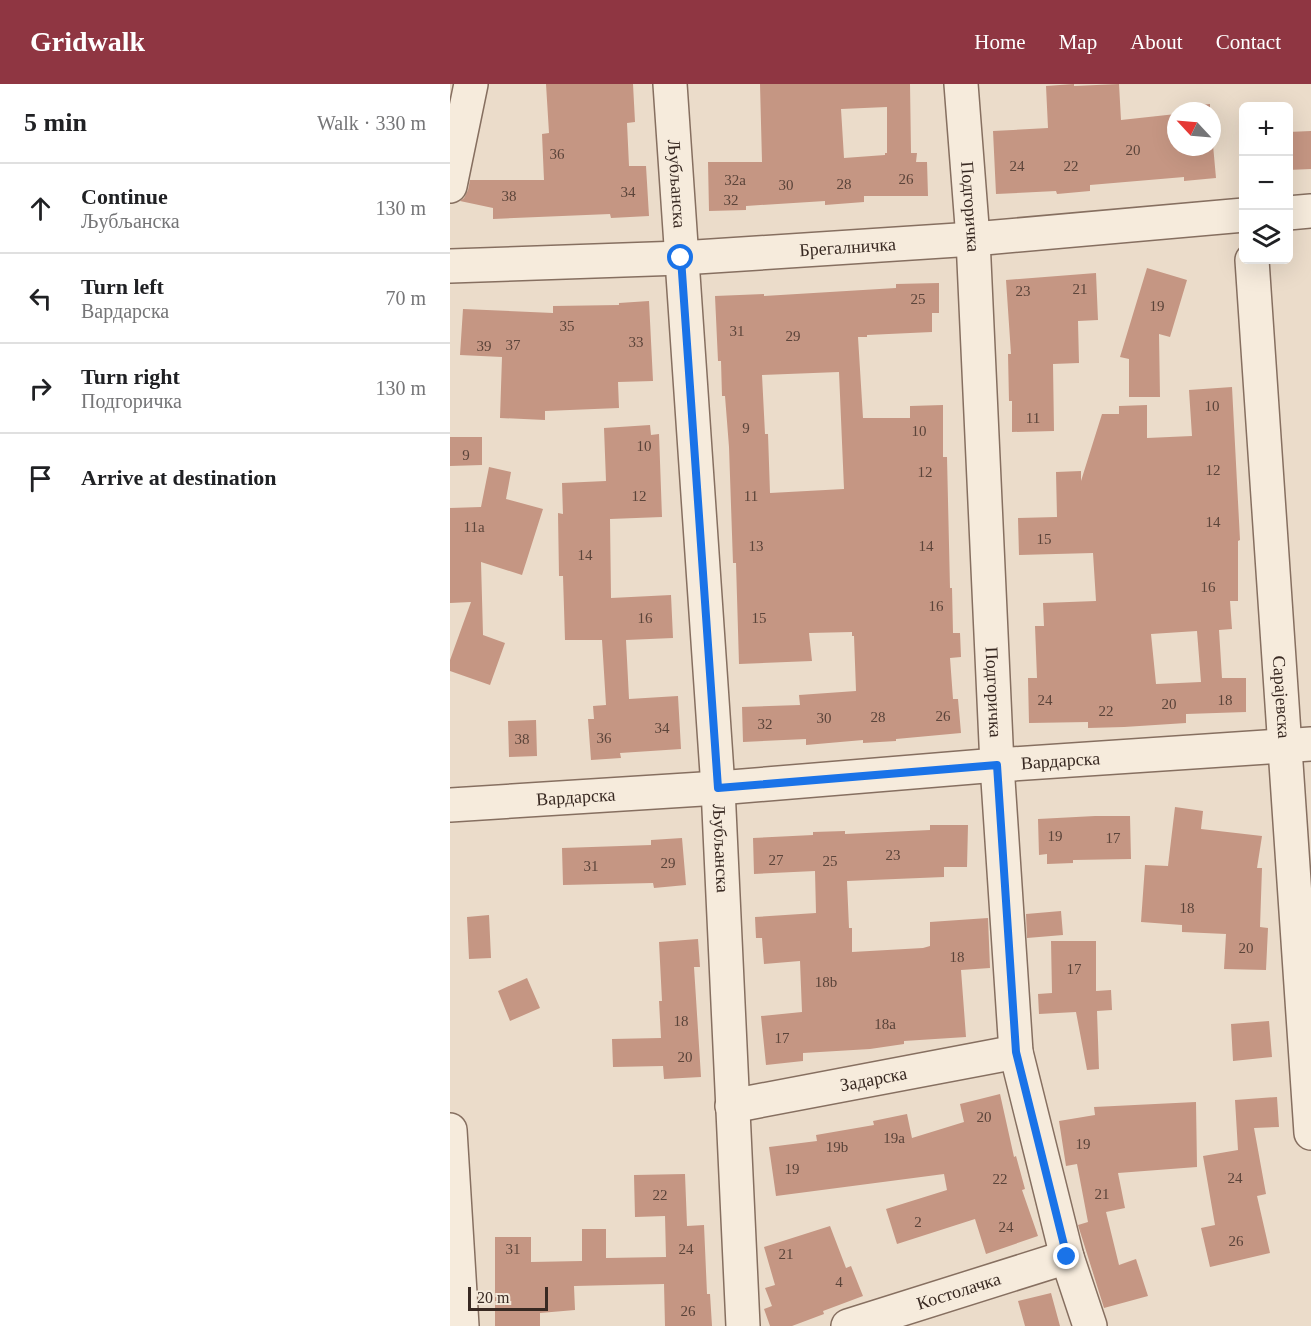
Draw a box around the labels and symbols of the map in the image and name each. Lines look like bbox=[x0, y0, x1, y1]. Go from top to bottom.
north arrow bbox=[1167, 102, 1221, 156]
street label: Љубљанска bbox=[664, 139, 690, 229]
house number: 20 bbox=[1126, 142, 1141, 158]
house number: 36 bbox=[550, 146, 565, 162]
house number: 24 bbox=[1010, 158, 1025, 174]
house number: 22 bbox=[1064, 158, 1079, 174]
street label: Подгоричка bbox=[957, 161, 984, 252]
house number: 26 bbox=[899, 171, 914, 187]
house number: 32a bbox=[724, 172, 746, 188]
house number: 28 bbox=[837, 176, 852, 192]
house number: 30 bbox=[779, 177, 794, 193]
house number: 34 bbox=[621, 184, 636, 200]
house number: 38 bbox=[502, 188, 517, 204]
house number: 32 bbox=[724, 192, 739, 208]
street label: Брегалничка bbox=[799, 234, 896, 260]
route start bbox=[667, 244, 693, 270]
house number: 21 bbox=[1073, 281, 1088, 297]
house number: 23 bbox=[1016, 283, 1031, 299]
house number: 25 bbox=[911, 291, 926, 307]
house number: 19 bbox=[1150, 298, 1165, 314]
house number: 35 bbox=[560, 318, 575, 334]
house number: 31 bbox=[730, 323, 745, 339]
house number: 29 bbox=[786, 328, 801, 344]
house number: 33 bbox=[629, 334, 644, 350]
house number: 37 bbox=[506, 337, 521, 353]
house number: 39 bbox=[477, 338, 492, 354]
house number: 10 bbox=[1205, 398, 1220, 414]
house number: 11 bbox=[1026, 410, 1040, 426]
house number: 9 bbox=[742, 420, 750, 436]
house number: 10 bbox=[912, 423, 927, 439]
house number: 10 bbox=[637, 438, 652, 454]
house number: 9 bbox=[462, 447, 470, 463]
house number: 12 bbox=[1206, 462, 1221, 478]
house number: 12 bbox=[918, 464, 933, 480]
house number: 12 bbox=[632, 488, 647, 504]
house number: 11 bbox=[744, 488, 758, 504]
house number: 14 bbox=[1206, 514, 1221, 530]
house number: 11a bbox=[463, 519, 485, 535]
house number: 15 bbox=[1037, 531, 1052, 547]
house number: 13 bbox=[749, 538, 764, 554]
house number: 14 bbox=[919, 538, 934, 554]
house number: 14 bbox=[578, 547, 593, 563]
house number: 16 bbox=[1201, 579, 1216, 595]
house number: 16 bbox=[929, 598, 944, 614]
house number: 16 bbox=[638, 610, 653, 626]
house number: 15 bbox=[752, 610, 767, 626]
street label: Подгоричка bbox=[982, 646, 1006, 738]
street label: Сарајевска bbox=[1269, 655, 1294, 739]
house number: 24 bbox=[1038, 692, 1053, 708]
house number: 18 bbox=[1218, 692, 1233, 708]
house number: 20 bbox=[1162, 696, 1177, 712]
house number: 22 bbox=[1099, 703, 1114, 719]
house number: 26 bbox=[936, 708, 951, 724]
house number: 28 bbox=[871, 709, 886, 725]
house number: 30 bbox=[817, 710, 832, 726]
house number: 32 bbox=[758, 716, 773, 732]
house number: 34 bbox=[655, 720, 670, 736]
house number: 36 bbox=[597, 730, 612, 746]
house number: 38 bbox=[515, 731, 530, 747]
street label: Вардарска bbox=[1020, 748, 1101, 773]
street label: Вардарска bbox=[535, 785, 616, 810]
street label: Љубљанска bbox=[709, 803, 733, 893]
house number: 19 bbox=[1048, 828, 1063, 844]
house number: 17 bbox=[1106, 830, 1121, 846]
house number: 23 bbox=[886, 847, 901, 863]
house number: 27 bbox=[769, 852, 784, 868]
house number: 25 bbox=[823, 853, 838, 869]
house number: 29 bbox=[661, 855, 676, 871]
house number: 31 bbox=[584, 858, 599, 874]
house number: 18 bbox=[1180, 900, 1195, 916]
house number: 20 bbox=[1239, 940, 1254, 956]
house number: 18 bbox=[950, 949, 965, 965]
house number: 17 bbox=[1067, 961, 1082, 977]
house number: 18b bbox=[815, 974, 837, 990]
house number: 18 bbox=[674, 1013, 689, 1029]
house number: 18a bbox=[874, 1016, 896, 1032]
house number: 17 bbox=[775, 1030, 790, 1046]
house number: 20 bbox=[678, 1049, 693, 1065]
street label: Задарска bbox=[838, 1063, 909, 1095]
house number: 20 bbox=[977, 1109, 992, 1125]
house number: 19a bbox=[883, 1130, 905, 1146]
house number: 19 bbox=[1076, 1136, 1091, 1152]
house number: 19b bbox=[826, 1139, 848, 1155]
house number: 19 bbox=[785, 1161, 800, 1177]
house number: 24 bbox=[1228, 1170, 1243, 1186]
house number: 22 bbox=[993, 1171, 1008, 1187]
house number: 21 bbox=[1095, 1186, 1110, 1202]
house number: 22 bbox=[653, 1187, 668, 1203]
house number: 2 bbox=[914, 1214, 922, 1230]
house number: 24 bbox=[999, 1219, 1014, 1235]
house number: 26 bbox=[1229, 1233, 1244, 1249]
house number: 31 bbox=[506, 1241, 521, 1257]
house number: 24 bbox=[679, 1241, 694, 1257]
route end bbox=[1053, 1243, 1079, 1269]
house number: 21 bbox=[779, 1246, 794, 1262]
street label: Костолачка bbox=[914, 1269, 1003, 1314]
house number: 4 bbox=[835, 1274, 843, 1290]
scale bar bbox=[468, 1284, 548, 1312]
house number: 26 bbox=[681, 1303, 696, 1319]

